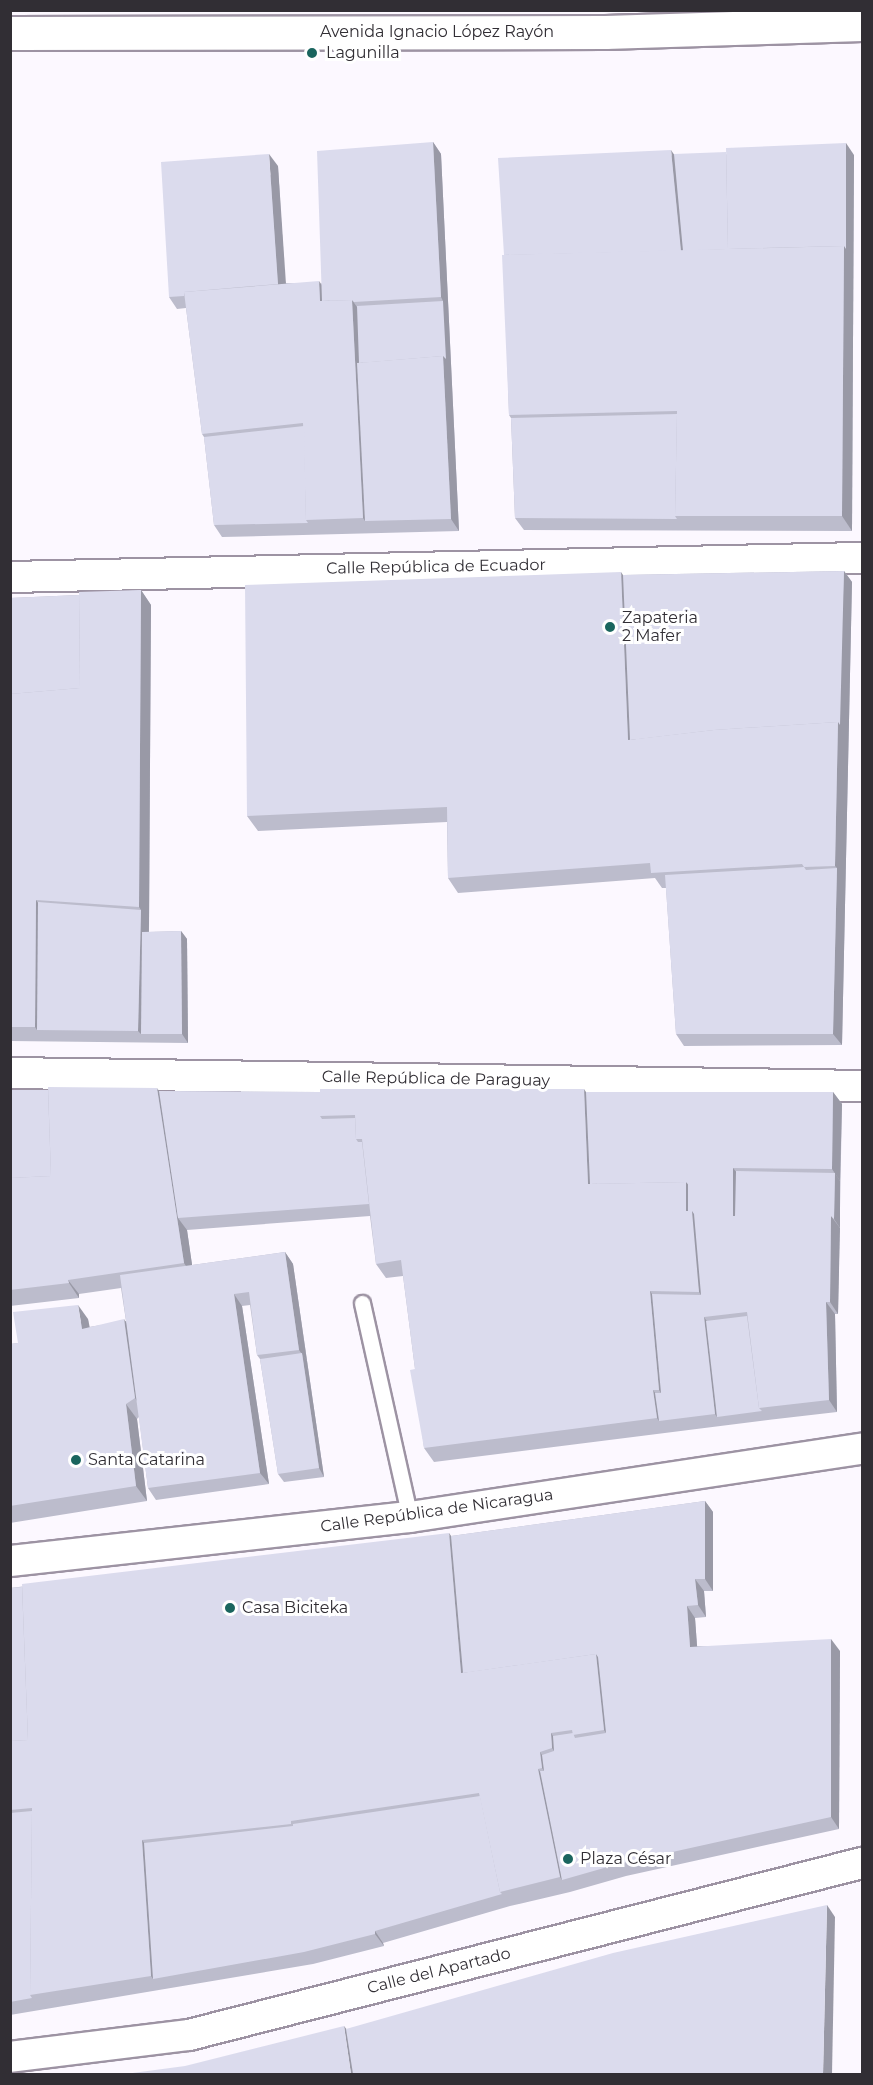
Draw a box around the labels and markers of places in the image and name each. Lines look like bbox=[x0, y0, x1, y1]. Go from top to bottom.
place label: Lagunilla bbox=[326, 43, 400, 63]
marker: Lagunilla bbox=[303, 44, 321, 62]
place label: Zapateria 2 Mafer bbox=[622, 608, 698, 646]
marker: Zapateria 2 Mafer bbox=[603, 620, 617, 634]
place label: Santa Catarina bbox=[88, 1450, 205, 1470]
marker: Santa Catarina bbox=[69, 1453, 83, 1467]
place label: Casa Biciteka bbox=[242, 1598, 348, 1618]
marker: Casa Biciteka bbox=[223, 1601, 237, 1615]
place label: Plaza César bbox=[580, 1849, 671, 1869]
marker: Plaza César bbox=[561, 1852, 575, 1866]

